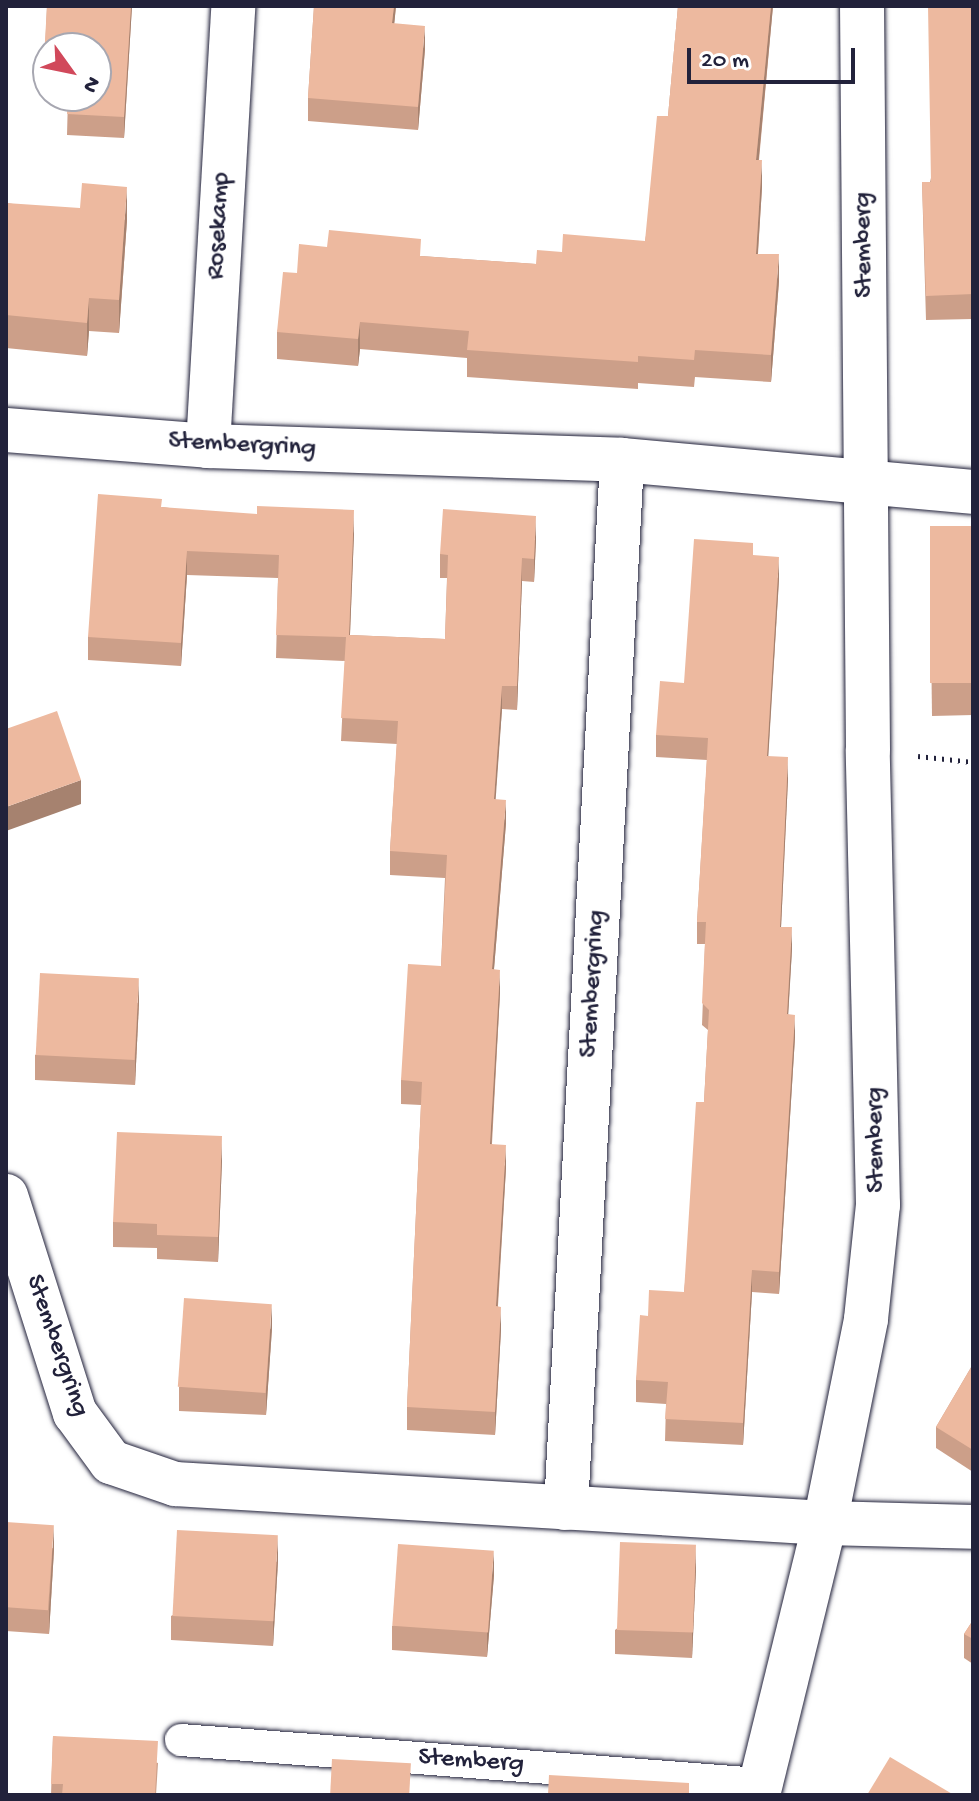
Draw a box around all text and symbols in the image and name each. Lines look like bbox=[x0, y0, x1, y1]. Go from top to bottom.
north arrow bbox=[32, 32, 112, 112]
scale bar bbox=[691, 32, 859, 82]
text: 20 m bbox=[701, 47, 749, 76]
text: N bbox=[76, 71, 105, 97]
street label: Rosekamp bbox=[202, 172, 238, 280]
street label: Stemberg bbox=[848, 192, 882, 298]
street label: Stembergring bbox=[167, 427, 317, 465]
street label: Stembergring bbox=[575, 909, 613, 1059]
street label: Stemberg bbox=[860, 1087, 894, 1193]
street label: Stembergring bbox=[17, 1271, 95, 1421]
street label: Stemberg bbox=[417, 1743, 525, 1781]

